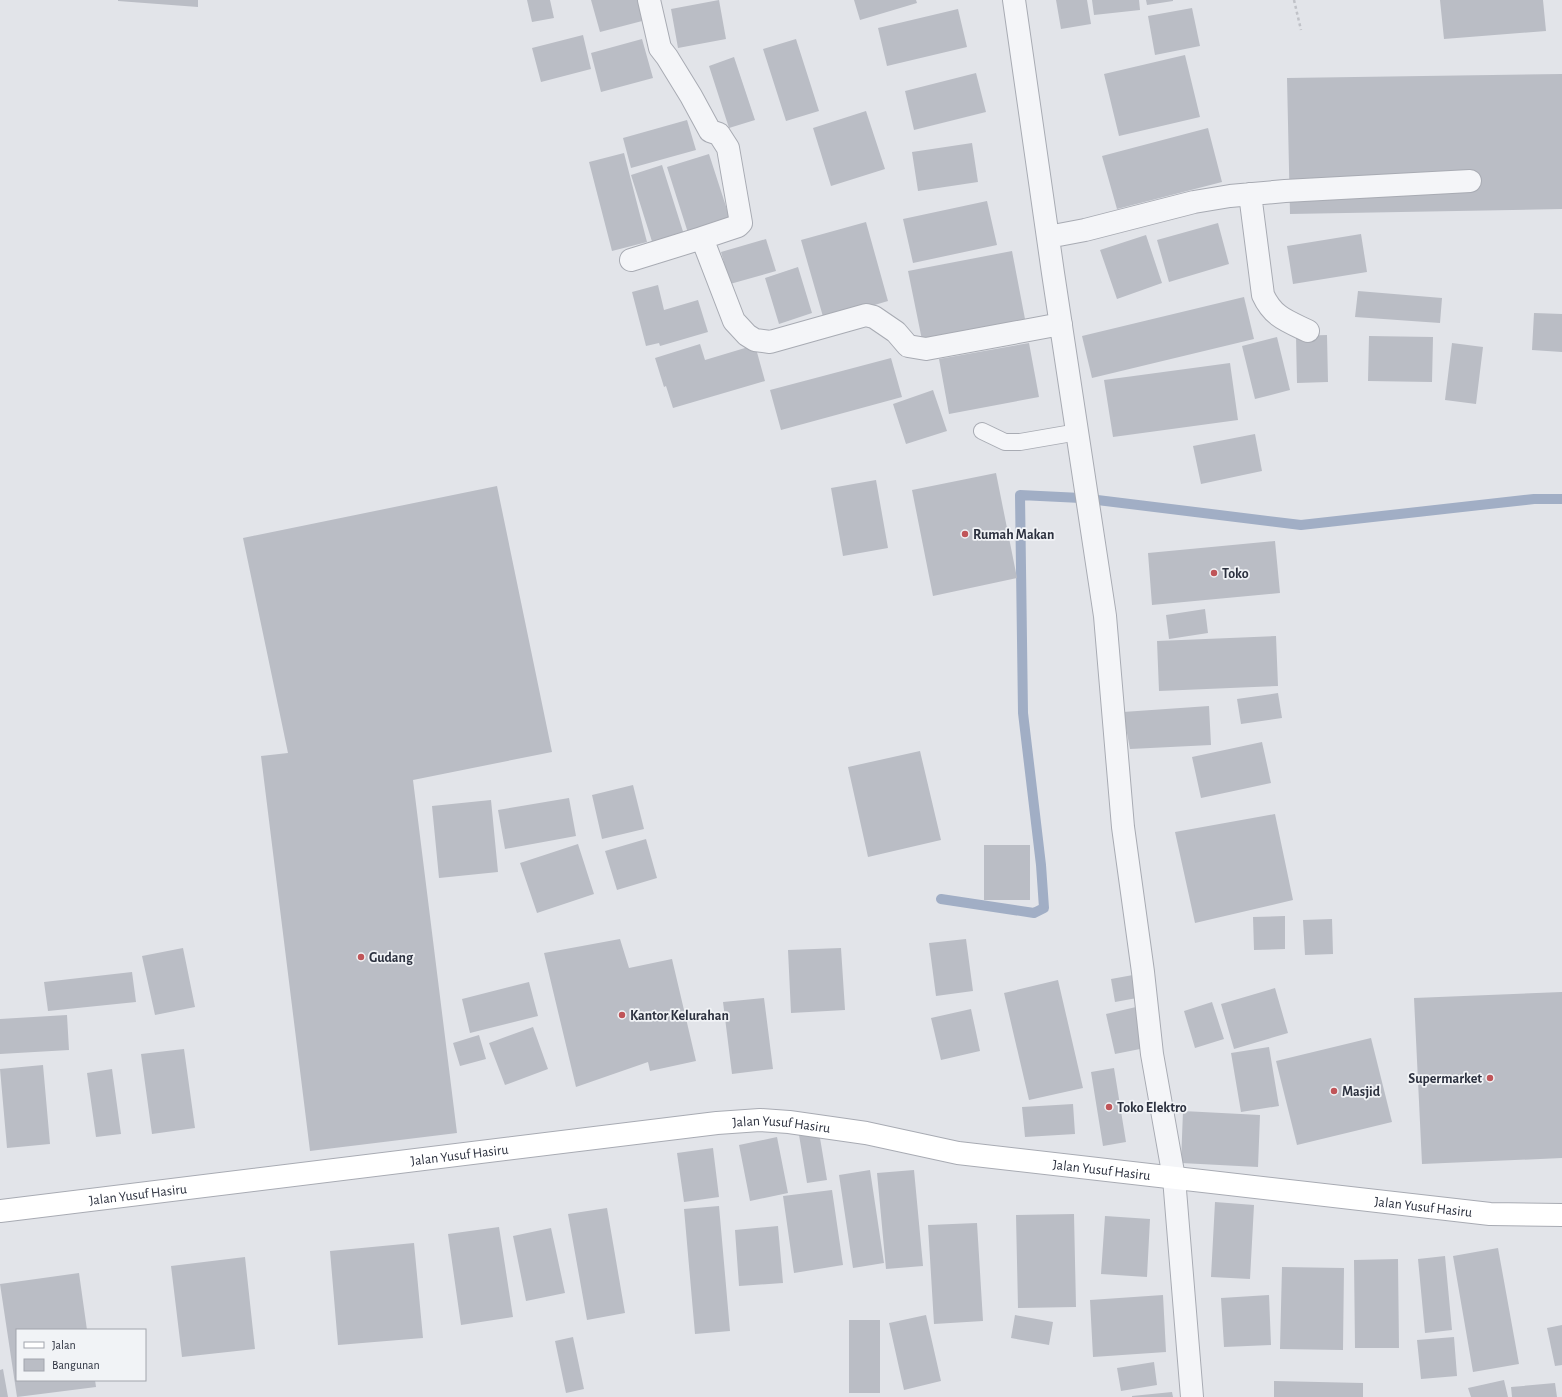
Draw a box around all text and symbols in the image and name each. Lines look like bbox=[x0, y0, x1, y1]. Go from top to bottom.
place label: Rumah Makan bbox=[973, 528, 1054, 542]
marker: Rumah Makan bbox=[960, 529, 970, 539]
place label: Toko bbox=[1222, 567, 1249, 581]
marker: Toko bbox=[1209, 568, 1219, 578]
place label: Gudang bbox=[369, 951, 414, 965]
marker: Gudang bbox=[356, 952, 366, 962]
place label: Kantor Kelurahan bbox=[630, 1009, 729, 1023]
marker: Kantor Kelurahan bbox=[617, 1010, 627, 1020]
place label: Supermarket bbox=[1408, 1072, 1482, 1086]
marker: Supermarket bbox=[1485, 1073, 1495, 1083]
place label: Masjid bbox=[1342, 1085, 1381, 1099]
marker: Masjid bbox=[1329, 1086, 1339, 1096]
place label: Toko Elektro bbox=[1117, 1101, 1187, 1115]
marker: Toko Elektro bbox=[1104, 1102, 1114, 1112]
street label: Jalan Yusuf Hasiru bbox=[732, 1114, 831, 1136]
street label: Jalan Yusuf Hasiru bbox=[410, 1143, 509, 1169]
street label: Jalan Yusuf Hasiru bbox=[1052, 1158, 1151, 1183]
street label: Jalan Yusuf Hasiru bbox=[88, 1182, 188, 1208]
street label: Jalan Yusuf Hasiru bbox=[1374, 1195, 1473, 1220]
legend bbox=[16, 1329, 146, 1381]
text: Jalan bbox=[52, 1339, 76, 1351]
text: Bangunan bbox=[52, 1359, 100, 1371]

